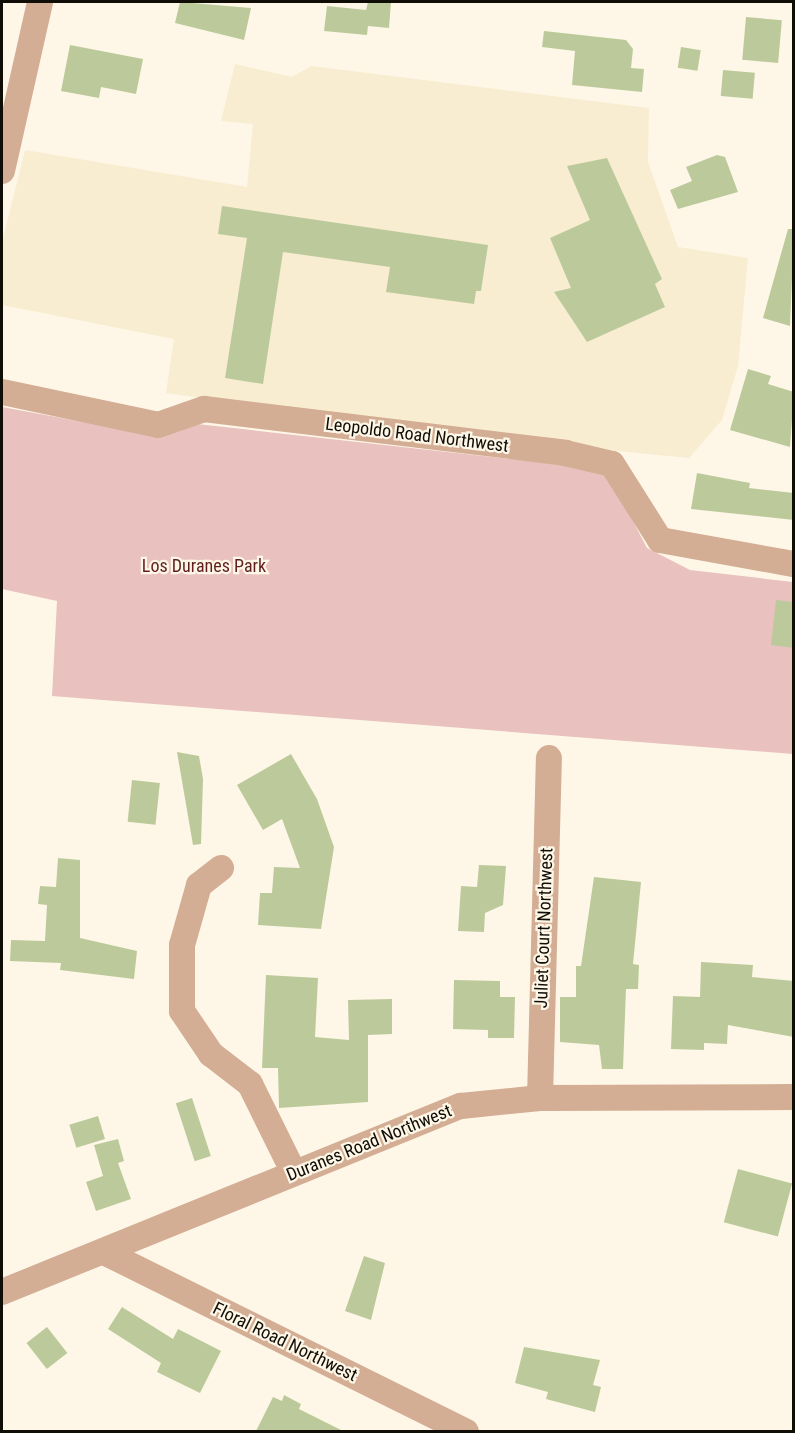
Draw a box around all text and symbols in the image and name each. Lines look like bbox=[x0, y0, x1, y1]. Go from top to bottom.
street label: Leopoldo Road Northwest bbox=[324, 413, 510, 457]
park label: Los Duranes Park bbox=[142, 555, 266, 577]
street label: Juliet Court Northwest bbox=[530, 847, 558, 1009]
street label: Duranes Road Northwest bbox=[283, 1100, 455, 1186]
street label: Floral Road Northwest bbox=[209, 1298, 361, 1386]

